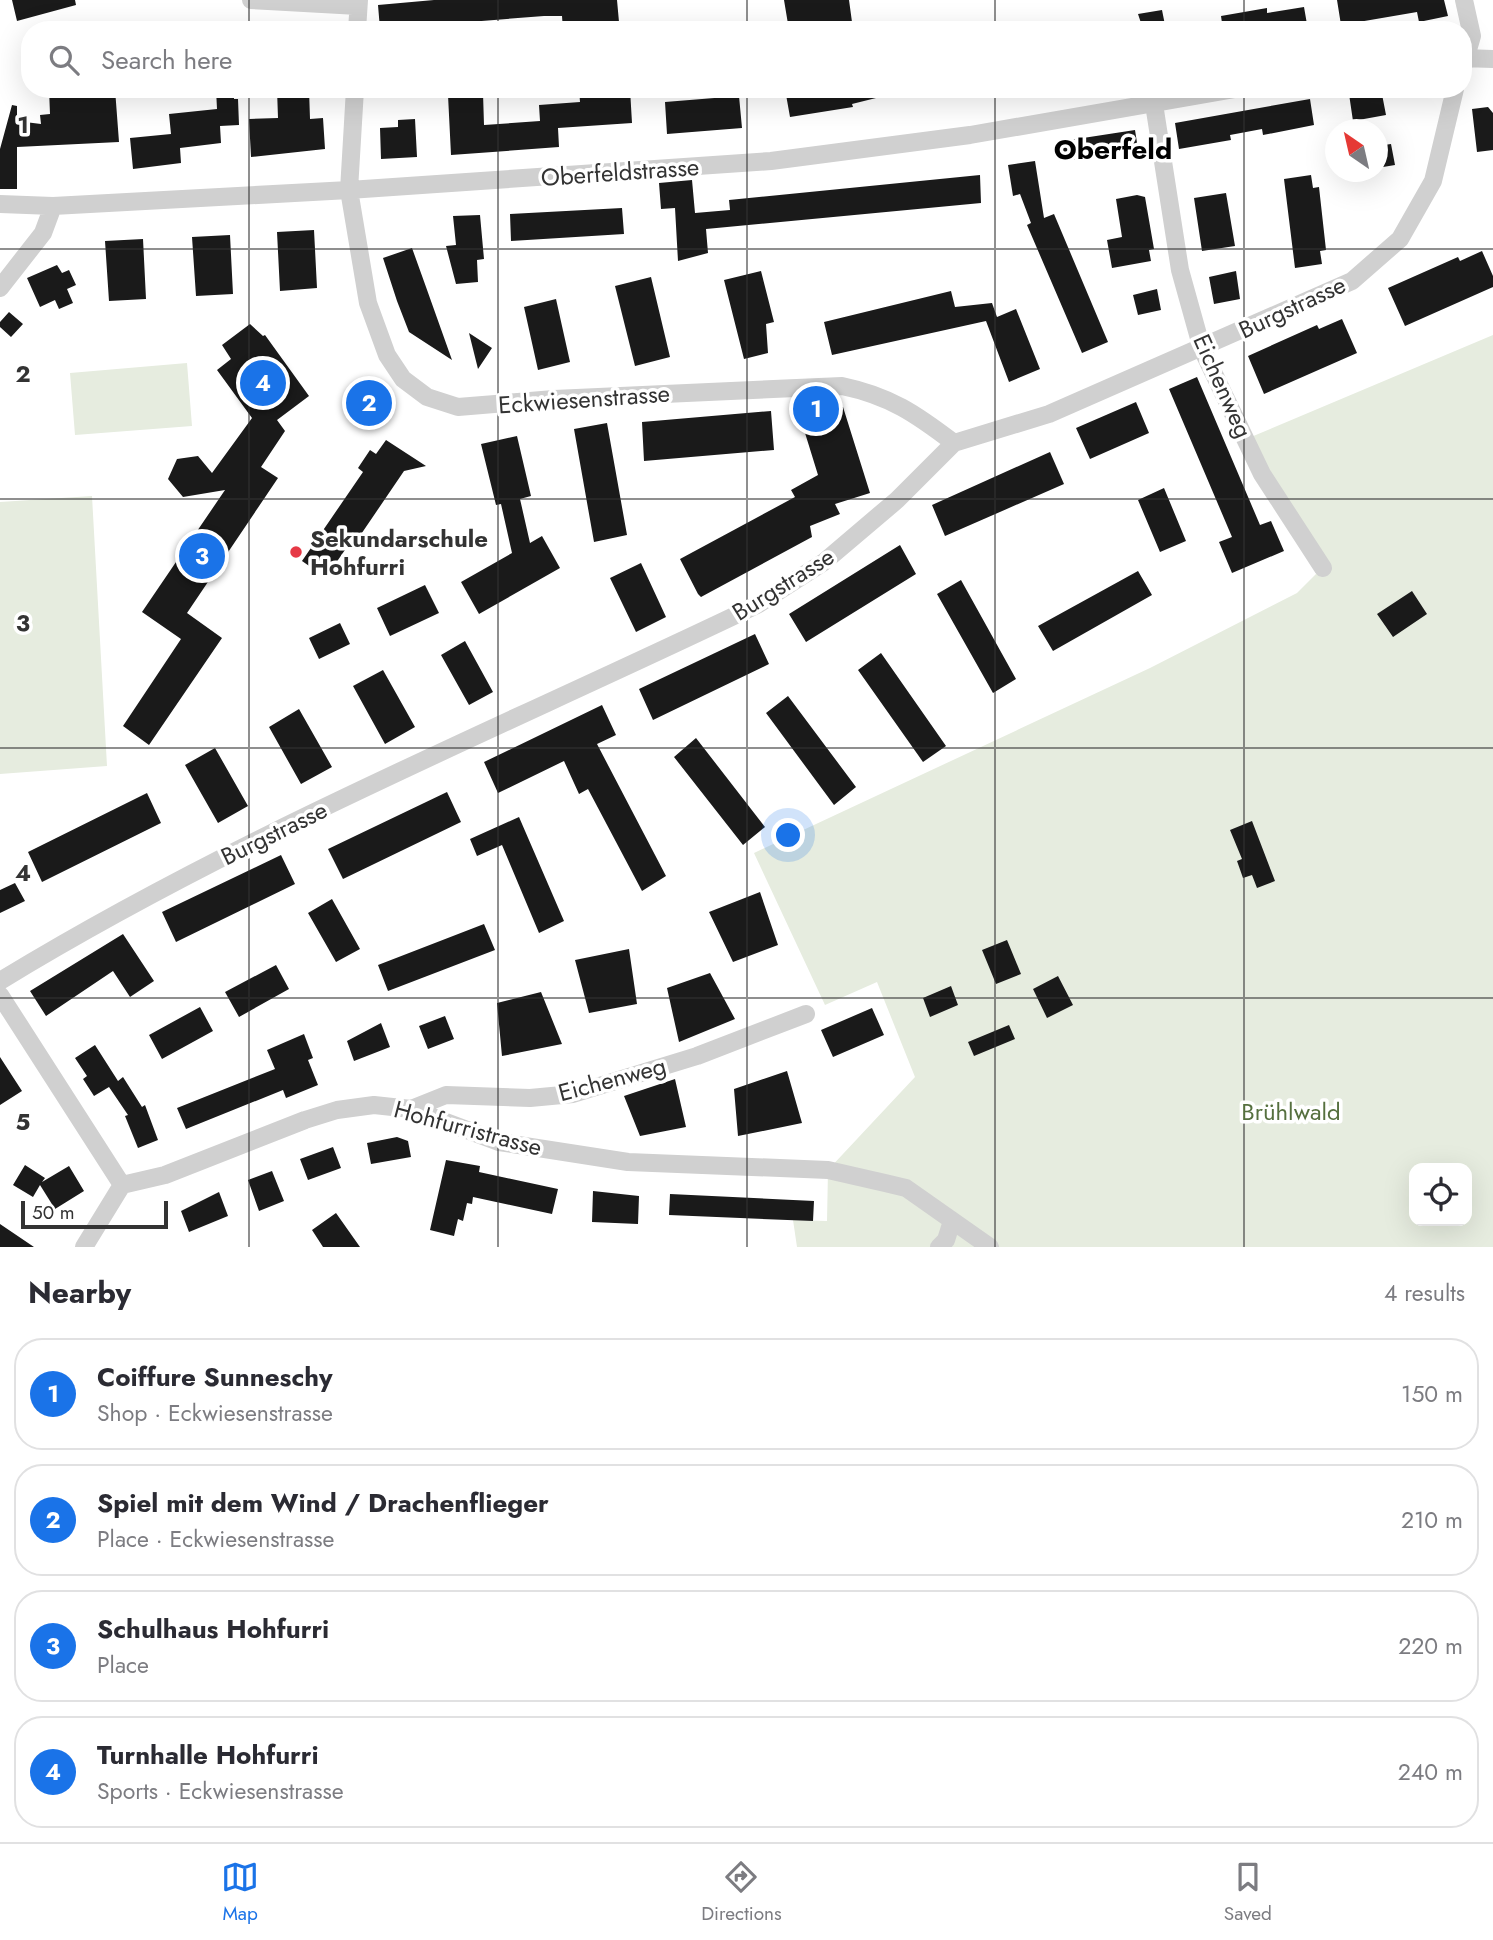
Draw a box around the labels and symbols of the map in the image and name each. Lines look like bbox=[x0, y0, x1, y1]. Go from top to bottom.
text: 1 bbox=[17, 108, 29, 142]
north arrow bbox=[1325, 119, 1388, 182]
district label: Oberfeld bbox=[1054, 129, 1172, 170]
street label: Oberfeldstrasse bbox=[540, 149, 700, 195]
street label: Burgstrasse bbox=[1233, 267, 1351, 347]
street label: Eichenweg bbox=[1185, 328, 1261, 444]
text: 2 bbox=[15, 357, 31, 391]
pin: 4 bbox=[240, 357, 286, 409]
street label: Eckwiesenstrasse bbox=[497, 376, 671, 422]
pin: 2 bbox=[346, 377, 392, 429]
pin: 1 bbox=[793, 383, 839, 435]
place label: Sekundarschule Hohfurri bbox=[310, 521, 488, 584]
pin: 3 bbox=[179, 530, 225, 582]
street label: Burgstrasse bbox=[725, 539, 841, 629]
marker: Sekundarschule Hohfurri bbox=[288, 544, 304, 560]
text: 3 bbox=[16, 606, 30, 640]
street label: Burgstrasse bbox=[215, 792, 333, 874]
your location bbox=[771, 818, 805, 852]
text: 4 bbox=[15, 856, 31, 890]
street label: Eichenweg bbox=[554, 1048, 670, 1110]
street label: Hohfurristrasse bbox=[390, 1091, 546, 1165]
park label: Brühlwald bbox=[1241, 1094, 1341, 1129]
text: 5 bbox=[16, 1105, 30, 1139]
scale bar bbox=[21, 1198, 168, 1230]

